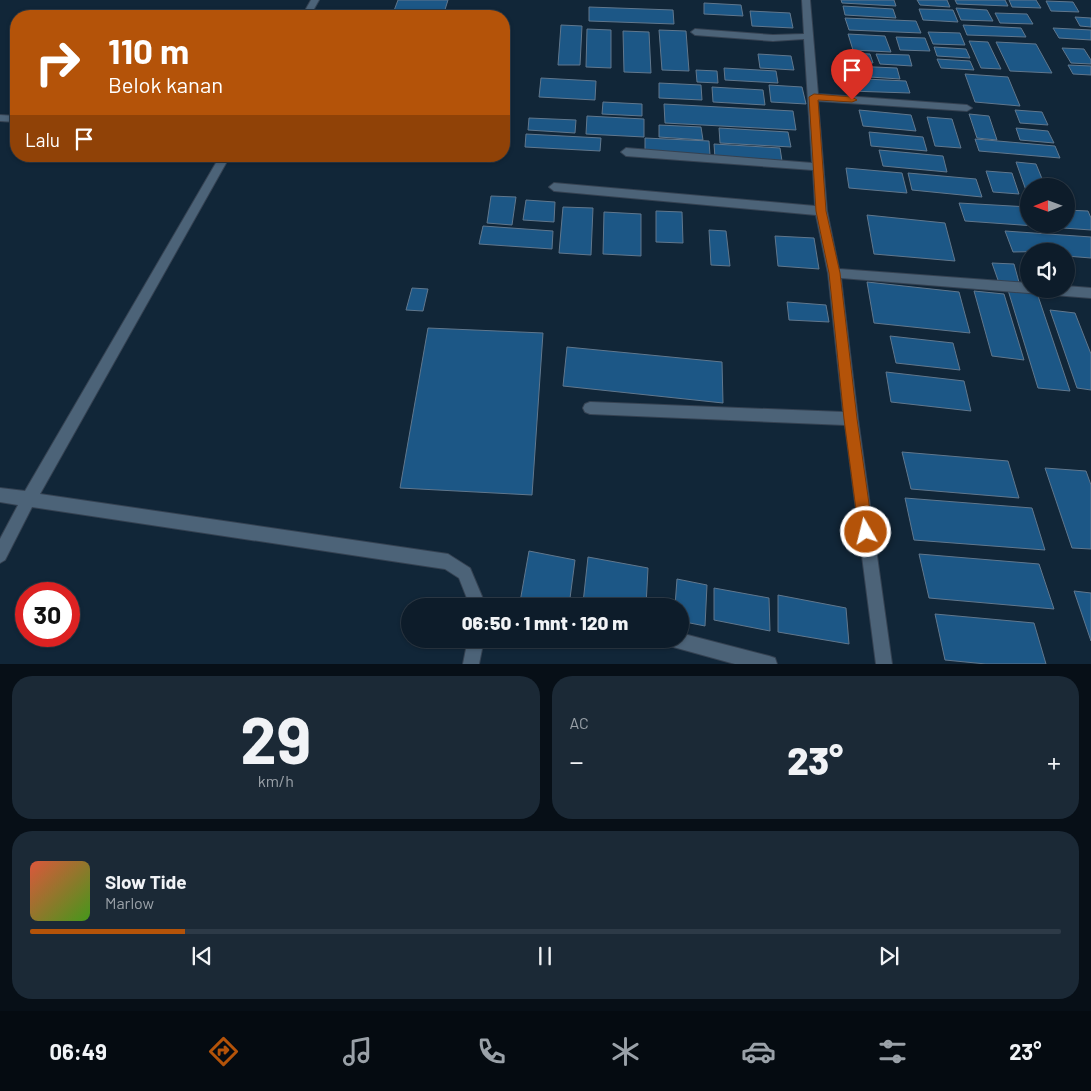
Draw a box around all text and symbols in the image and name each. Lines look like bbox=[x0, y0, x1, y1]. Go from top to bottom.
text: 110 m bbox=[108, 29, 189, 71]
icon: right bbox=[25, 30, 90, 95]
pin bbox=[831, 49, 873, 100]
icon: arrive bbox=[838, 56, 866, 84]
text: Belok kanan bbox=[108, 71, 223, 97]
icon: arrive bbox=[70, 125, 98, 153]
text: Lalu bbox=[25, 128, 60, 151]
north arrow bbox=[1020, 178, 1075, 232]
map controls bbox=[1020, 178, 1075, 298]
button: sound bbox=[1020, 243, 1075, 298]
position arrow bbox=[839, 505, 891, 557]
speed limit sign: 30 bbox=[15, 582, 80, 647]
text: 06:50 · 1 mnt · 120 m bbox=[462, 611, 628, 634]
text: 29 bbox=[240, 699, 311, 777]
text: AC bbox=[570, 713, 589, 732]
text: 23° bbox=[787, 737, 843, 783]
text: − bbox=[570, 744, 584, 778]
text: + bbox=[1047, 744, 1061, 778]
text: km/h bbox=[258, 771, 294, 790]
text: Slow Tide bbox=[105, 870, 187, 893]
text: Marlow bbox=[105, 893, 154, 912]
icon: previous bbox=[188, 942, 216, 970]
icon: pause bbox=[531, 942, 559, 970]
icon: next bbox=[875, 942, 903, 970]
icon: directions bbox=[206, 1034, 241, 1069]
icon: music bbox=[340, 1034, 375, 1069]
icon: phone bbox=[474, 1034, 509, 1069]
icon: climate bbox=[608, 1034, 643, 1069]
icon: car bbox=[741, 1034, 776, 1069]
icon: filters bbox=[875, 1034, 910, 1069]
text: 06:49 bbox=[49, 1038, 107, 1064]
text: 23° bbox=[1009, 1038, 1041, 1064]

